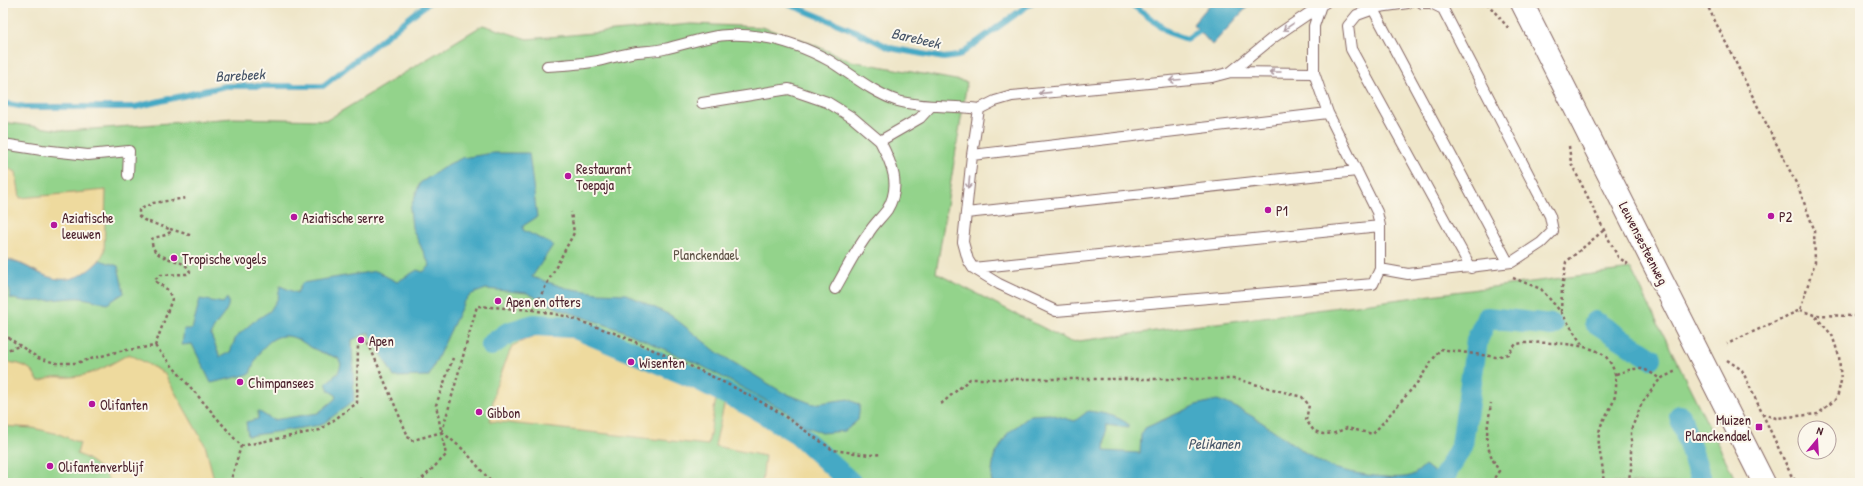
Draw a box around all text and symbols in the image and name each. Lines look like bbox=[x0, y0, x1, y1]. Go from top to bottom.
water label: Barebeek bbox=[889, 22, 944, 54]
one-way arrow bbox=[1283, 23, 1294, 31]
water label: Barebeek bbox=[215, 63, 267, 87]
one-way arrow bbox=[1269, 68, 1282, 76]
one-way arrow bbox=[1169, 77, 1182, 84]
one-way arrow bbox=[1039, 89, 1052, 96]
place label: Restaurant Toepaja bbox=[576, 159, 631, 195]
marker: Restaurant Toepaja bbox=[563, 171, 573, 181]
one-way arrow bbox=[965, 176, 973, 189]
street label: Leuvensesteenweg bbox=[1614, 198, 1673, 288]
place label: P1 bbox=[1276, 201, 1288, 220]
marker: P1 bbox=[1263, 205, 1273, 215]
place label: P2 bbox=[1779, 207, 1793, 226]
place label: Aziatische leeuwen bbox=[62, 208, 114, 243]
place label: Aziatische serre bbox=[302, 208, 385, 227]
marker: P2 bbox=[1766, 211, 1776, 221]
marker: Aziatische serre bbox=[289, 212, 299, 222]
marker: Aziatische leeuwen bbox=[49, 220, 59, 230]
park label: Planckendael bbox=[673, 245, 739, 264]
place label: Tropische vogels bbox=[182, 249, 266, 269]
marker: Tropische vogels bbox=[169, 253, 179, 263]
place label: Apen en otters bbox=[506, 292, 581, 312]
marker: Apen en otters bbox=[493, 296, 503, 306]
place label: Apen bbox=[369, 331, 394, 351]
marker: Apen bbox=[356, 335, 366, 345]
place label: Wisenten bbox=[639, 353, 685, 372]
marker: Wisenten bbox=[626, 357, 636, 367]
place label: Chimpansees bbox=[248, 373, 314, 393]
marker: Chimpansees bbox=[235, 377, 245, 387]
place label: Olifanten bbox=[100, 395, 148, 414]
marker: Olifanten bbox=[87, 399, 97, 409]
place label: Gibbon bbox=[487, 403, 520, 422]
marker: Gibbon bbox=[474, 407, 484, 417]
place label: Muizen Planckendael bbox=[1685, 410, 1751, 445]
north arrow bbox=[1797, 420, 1837, 460]
marker: Muizen Planckendael bbox=[1754, 422, 1764, 432]
text: N bbox=[1815, 423, 1825, 438]
water label: Pelikanen bbox=[1188, 433, 1241, 454]
place label: Olifantenverblijf bbox=[58, 457, 144, 477]
marker: Olifantenverblijf bbox=[45, 461, 55, 471]

